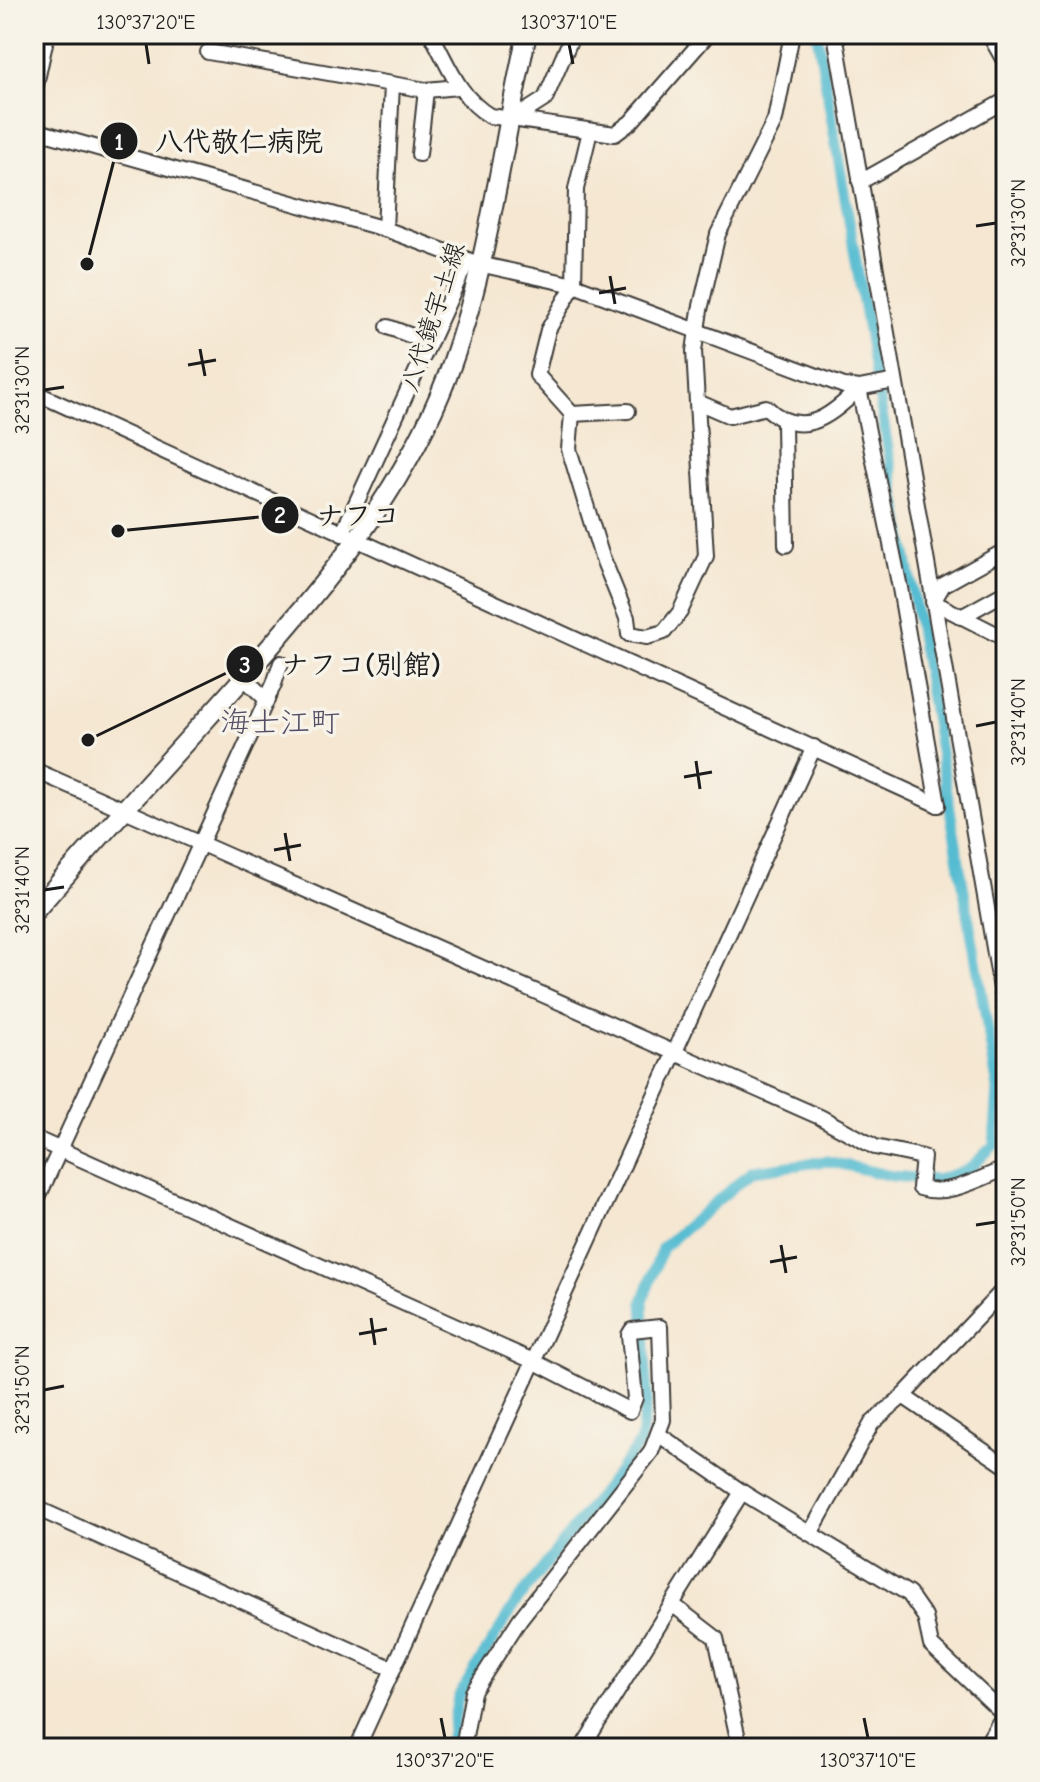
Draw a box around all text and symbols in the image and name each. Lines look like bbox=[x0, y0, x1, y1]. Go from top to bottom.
text: 130°37'20"E bbox=[97, 11, 195, 34]
text: 130°37'10"E bbox=[521, 11, 617, 34]
callout: 八代敬仁病院 bbox=[99, 115, 339, 167]
text: 八代敬仁病院 bbox=[155, 126, 323, 158]
text: 1 bbox=[114, 128, 124, 156]
text: 32°31'30"N bbox=[1007, 179, 1030, 267]
street label: 八代鏡宇土線 bbox=[395, 238, 471, 396]
text: 32°31'30"N bbox=[11, 346, 34, 434]
callout: ナフコ bbox=[260, 489, 416, 541]
text: ナフコ bbox=[316, 500, 400, 532]
text: 2 bbox=[274, 501, 286, 529]
callout: ナフコ(別館) bbox=[225, 638, 457, 690]
text: ナフコ(別館) bbox=[281, 649, 441, 681]
text: 3 bbox=[239, 651, 251, 679]
text: 32°31'40"N bbox=[1007, 678, 1030, 766]
district label: 海士江町 bbox=[220, 705, 340, 740]
text: 32°31'40"N bbox=[11, 846, 34, 934]
text: 32°31'50"N bbox=[1007, 1177, 1030, 1267]
text: 32°31'50"N bbox=[11, 1345, 34, 1435]
text: 130°37'20"E bbox=[396, 1749, 494, 1772]
text: 130°37'10"E bbox=[820, 1749, 916, 1772]

